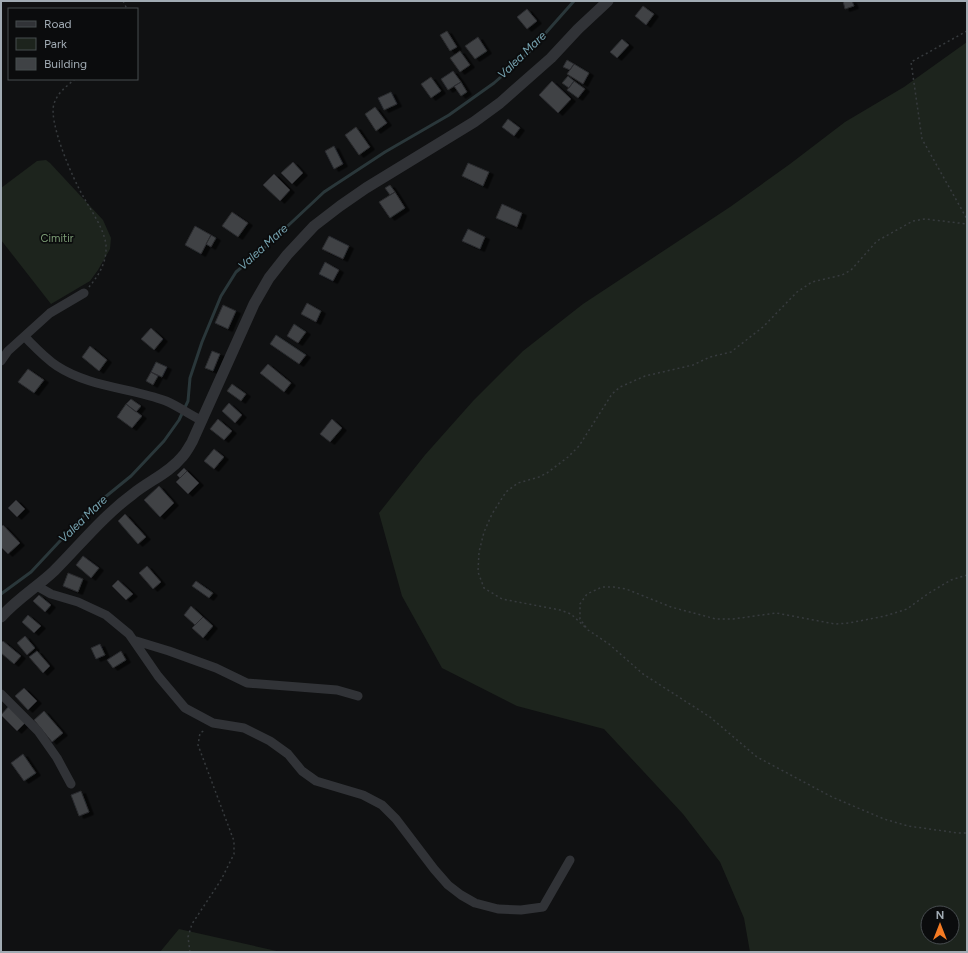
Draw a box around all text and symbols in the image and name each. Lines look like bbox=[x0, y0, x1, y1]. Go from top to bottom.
legend bbox=[8, 8, 138, 80]
text: Road bbox=[44, 17, 72, 31]
water label: Valea Mare bbox=[495, 28, 549, 82]
text: Park bbox=[44, 37, 67, 51]
text: Building bbox=[44, 57, 87, 71]
water label: Valea Mare bbox=[235, 221, 291, 273]
park label: Cimitir bbox=[41, 232, 74, 245]
water label: Valea Mare bbox=[56, 492, 110, 546]
north arrow bbox=[920, 905, 960, 945]
text: N bbox=[936, 909, 944, 922]

